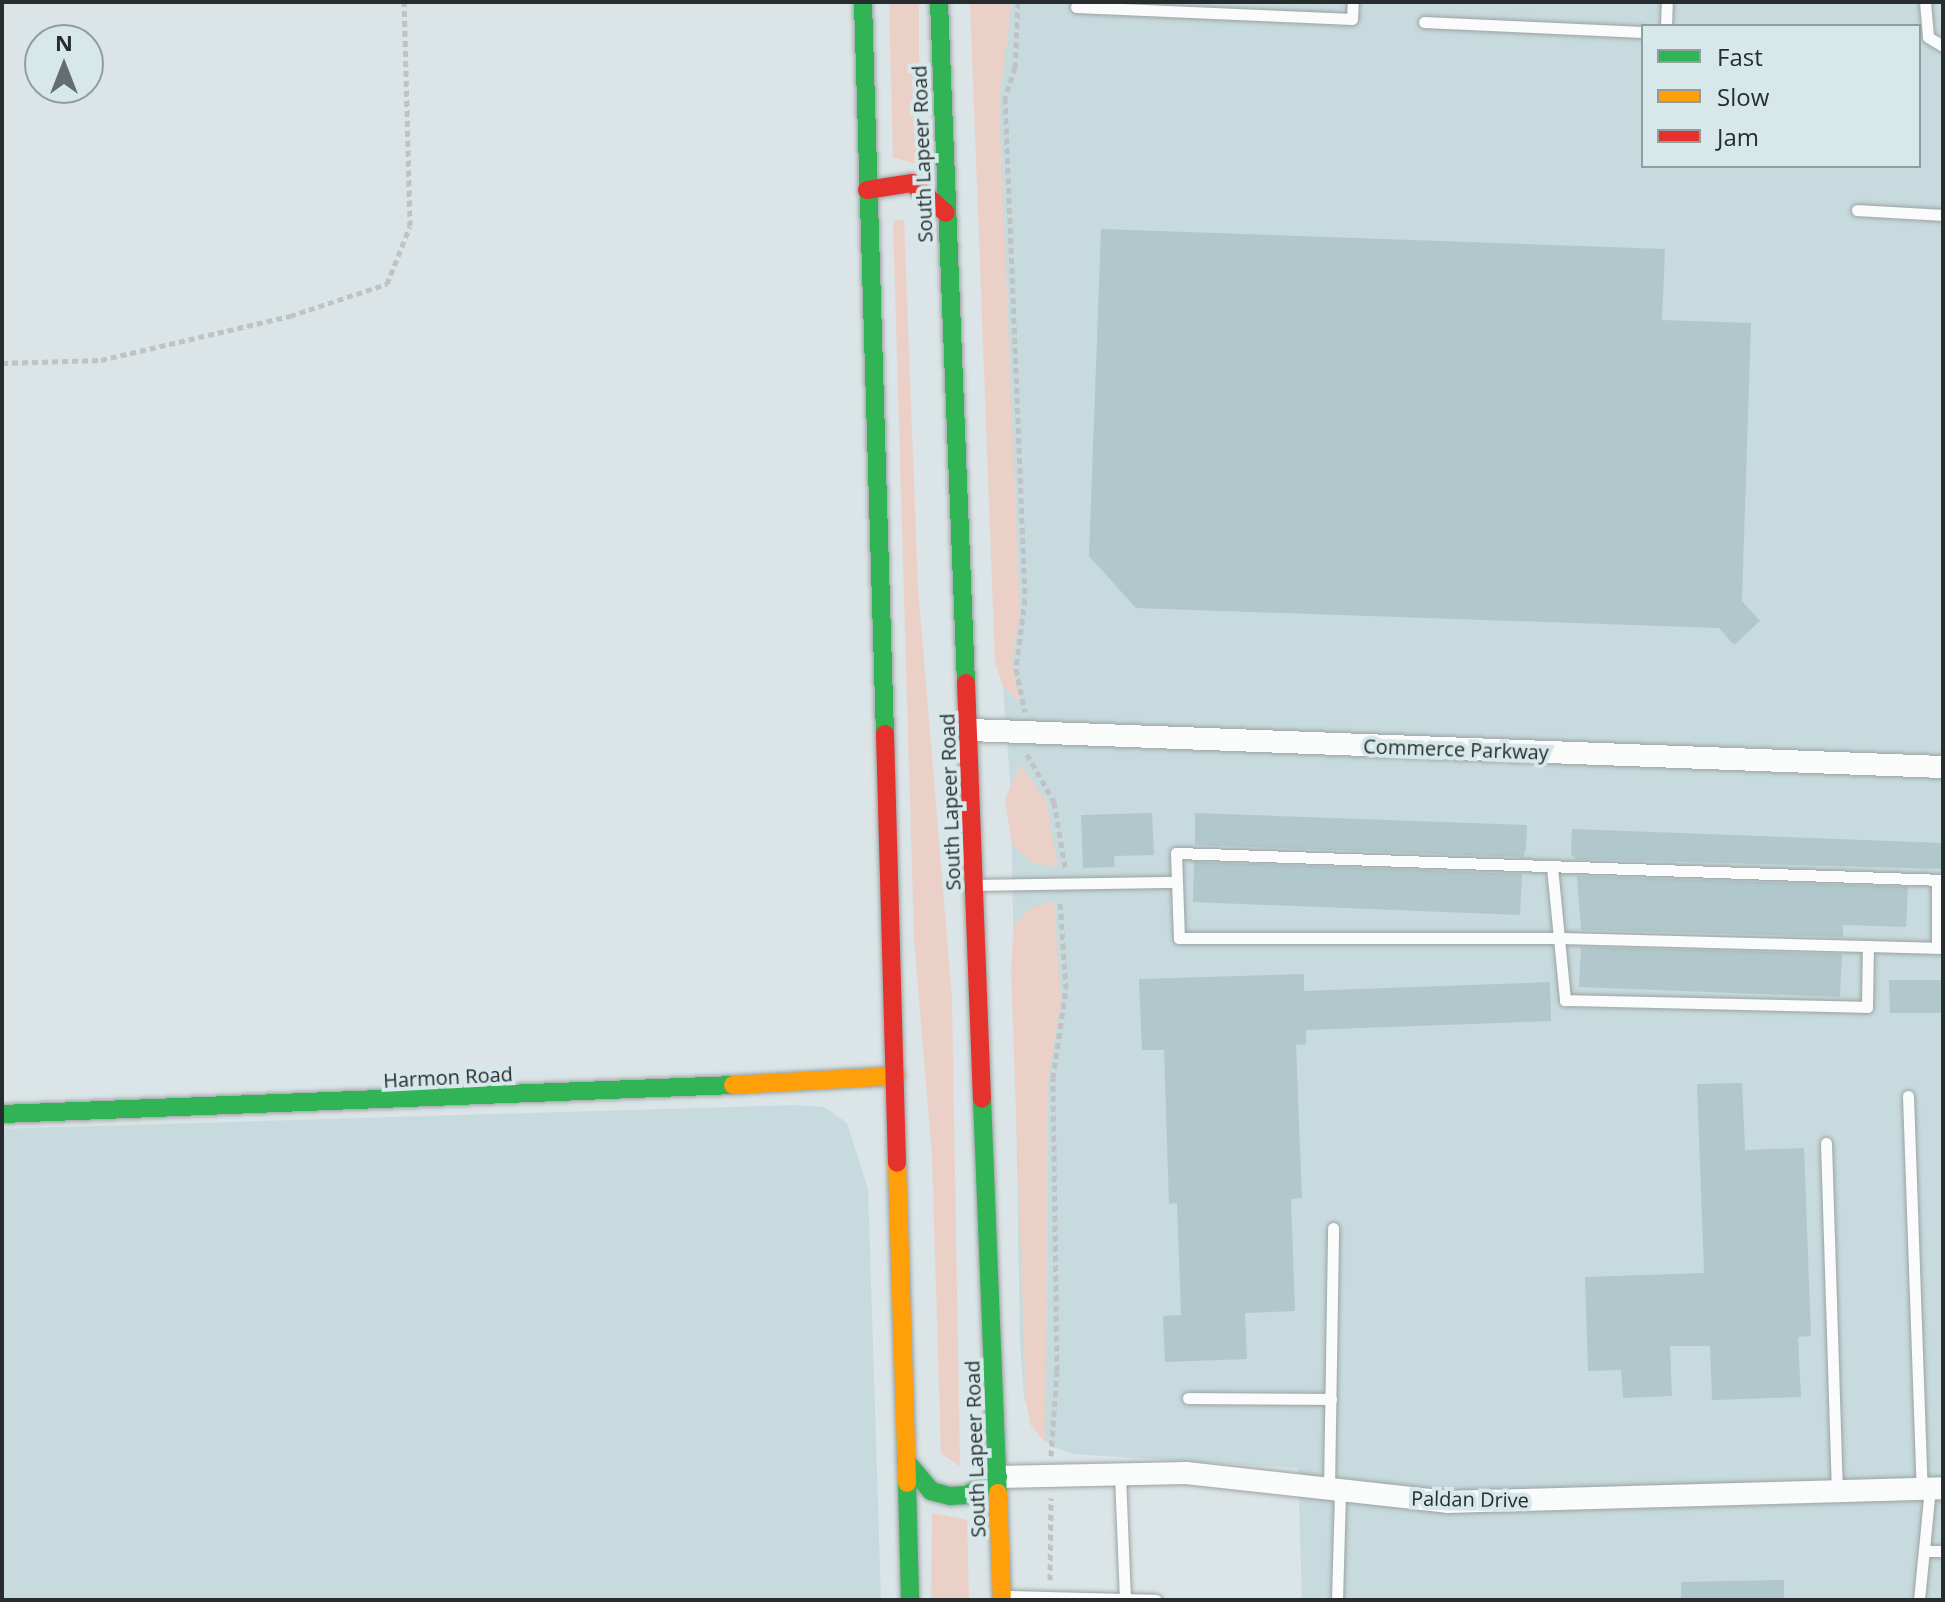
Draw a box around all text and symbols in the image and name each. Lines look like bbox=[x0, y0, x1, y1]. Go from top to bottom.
north arrow bbox=[24, 24, 104, 104]
legend bbox=[1641, 24, 1921, 168]
text: N bbox=[55, 27, 73, 57]
text: Fast bbox=[1717, 40, 1763, 73]
street label: South Lapeer Road bbox=[907, 65, 937, 243]
text: Slow bbox=[1717, 80, 1769, 113]
text: Jam bbox=[1717, 120, 1759, 153]
street label: South Lapeer Road bbox=[935, 713, 965, 891]
street label: Commerce Parkway bbox=[1363, 734, 1549, 764]
street label: Harmon Road bbox=[383, 1062, 513, 1092]
street label: South Lapeer Road bbox=[960, 1360, 990, 1538]
street label: Paldan Drive bbox=[1411, 1486, 1529, 1512]

